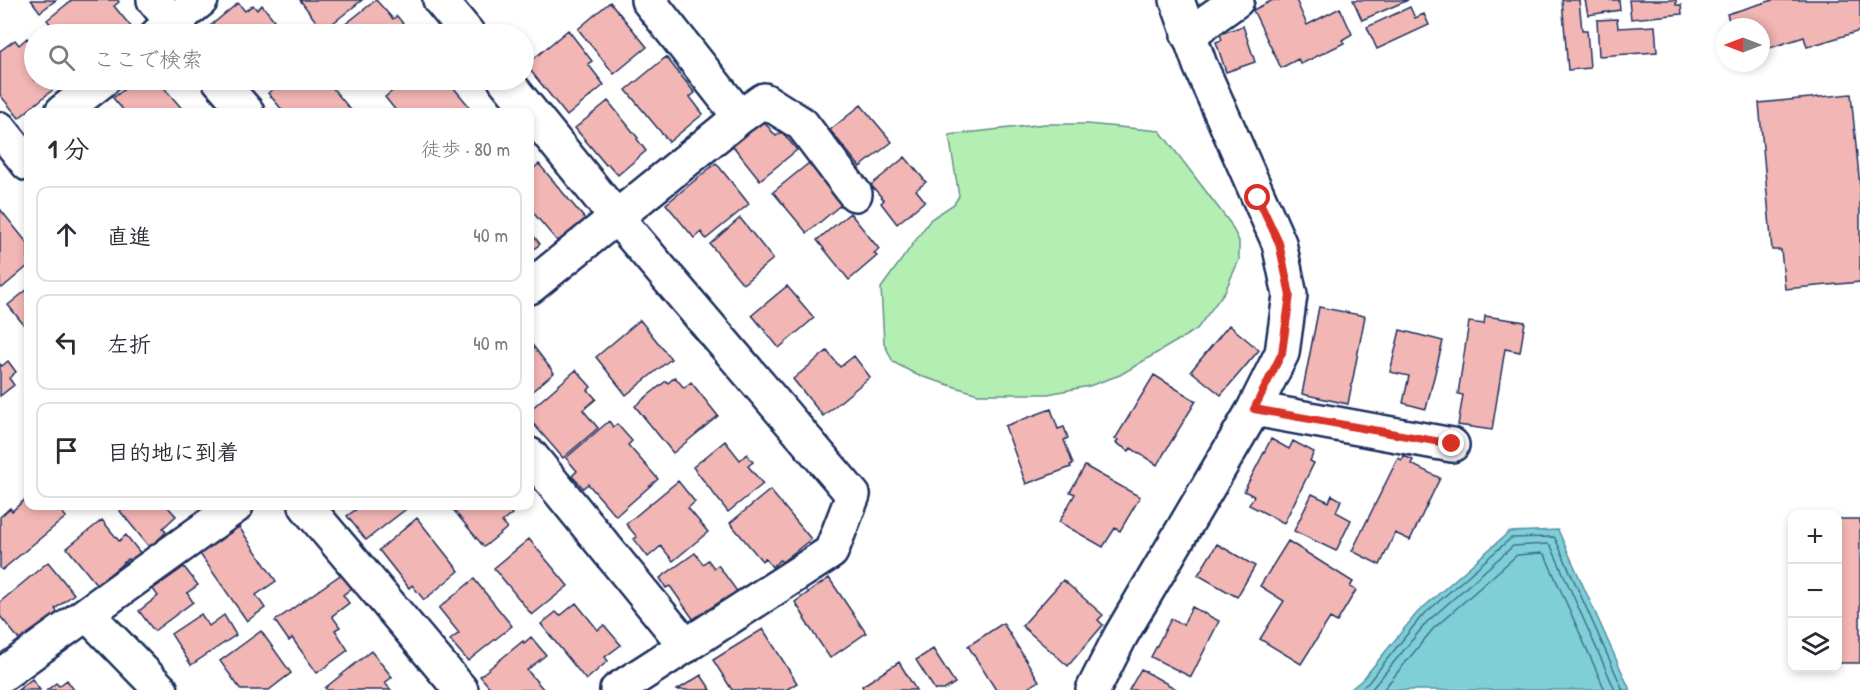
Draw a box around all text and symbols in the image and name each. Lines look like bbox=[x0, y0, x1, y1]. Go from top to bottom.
north arrow bbox=[1716, 18, 1770, 72]
search box bbox=[24, 24, 534, 90]
icon: search bbox=[45, 41, 78, 74]
text: ここで検索 bbox=[93, 44, 203, 74]
text: 1 分 bbox=[48, 131, 89, 166]
text: 徒歩 · 80 m bbox=[421, 135, 510, 162]
route start bbox=[1244, 184, 1270, 210]
icon: ahead bbox=[50, 218, 83, 251]
text: 直進 bbox=[107, 221, 151, 251]
text: 40 m bbox=[473, 221, 508, 248]
icon: left bbox=[50, 326, 83, 359]
text: 左折 bbox=[107, 329, 151, 359]
text: 40 m bbox=[473, 329, 508, 356]
route end bbox=[1438, 430, 1464, 456]
icon: arrive bbox=[50, 434, 83, 467]
text: 目的地に到着 bbox=[107, 437, 239, 467]
map controls bbox=[1788, 510, 1842, 672]
button: + bbox=[1788, 510, 1842, 564]
button: − bbox=[1788, 564, 1842, 618]
button: layers bbox=[1788, 618, 1842, 672]

